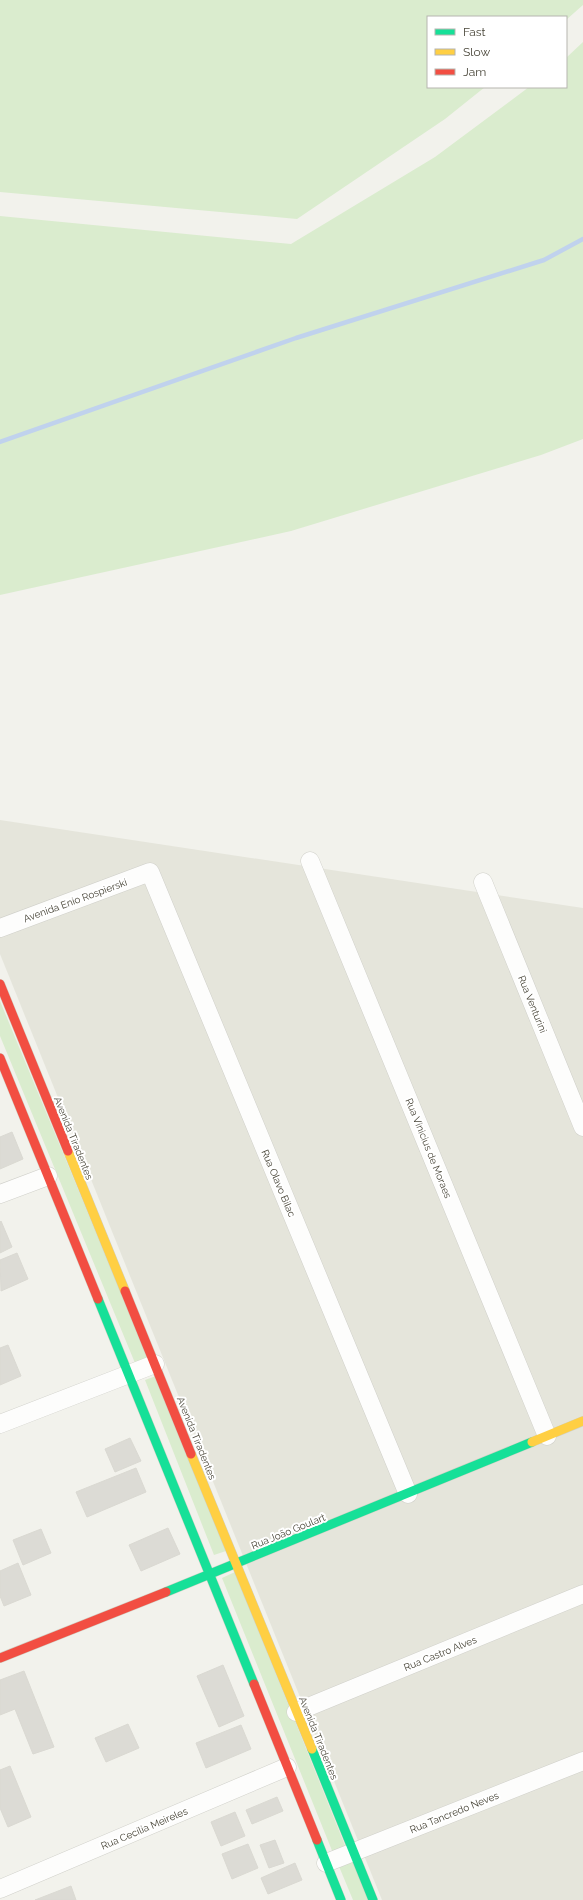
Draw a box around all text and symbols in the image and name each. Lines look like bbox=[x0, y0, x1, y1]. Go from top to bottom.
legend bbox=[427, 16, 567, 88]
text: Fast bbox=[463, 25, 486, 39]
text: Slow bbox=[463, 45, 490, 59]
text: Jam bbox=[463, 65, 486, 79]
street label: Avenida Enio Rospierski bbox=[22, 877, 128, 924]
street label: Rua Venturini bbox=[516, 974, 549, 1034]
street label: Avenida Tiradentes bbox=[52, 1095, 95, 1181]
street label: Rua Vinicius de Moraes bbox=[403, 1097, 454, 1200]
street label: Rua Olavo Bilac bbox=[259, 1148, 298, 1219]
street label: Avenida Tiradentes bbox=[175, 1395, 218, 1481]
street label: Rua João Goulart bbox=[250, 1511, 327, 1551]
street label: Rua Castro Alves bbox=[402, 1634, 478, 1673]
street label: Avenida Tiradentes bbox=[297, 1695, 340, 1781]
street label: Rua Tancredo Neves bbox=[408, 1789, 500, 1835]
street label: Rua Cecília Meireles bbox=[99, 1805, 189, 1852]

